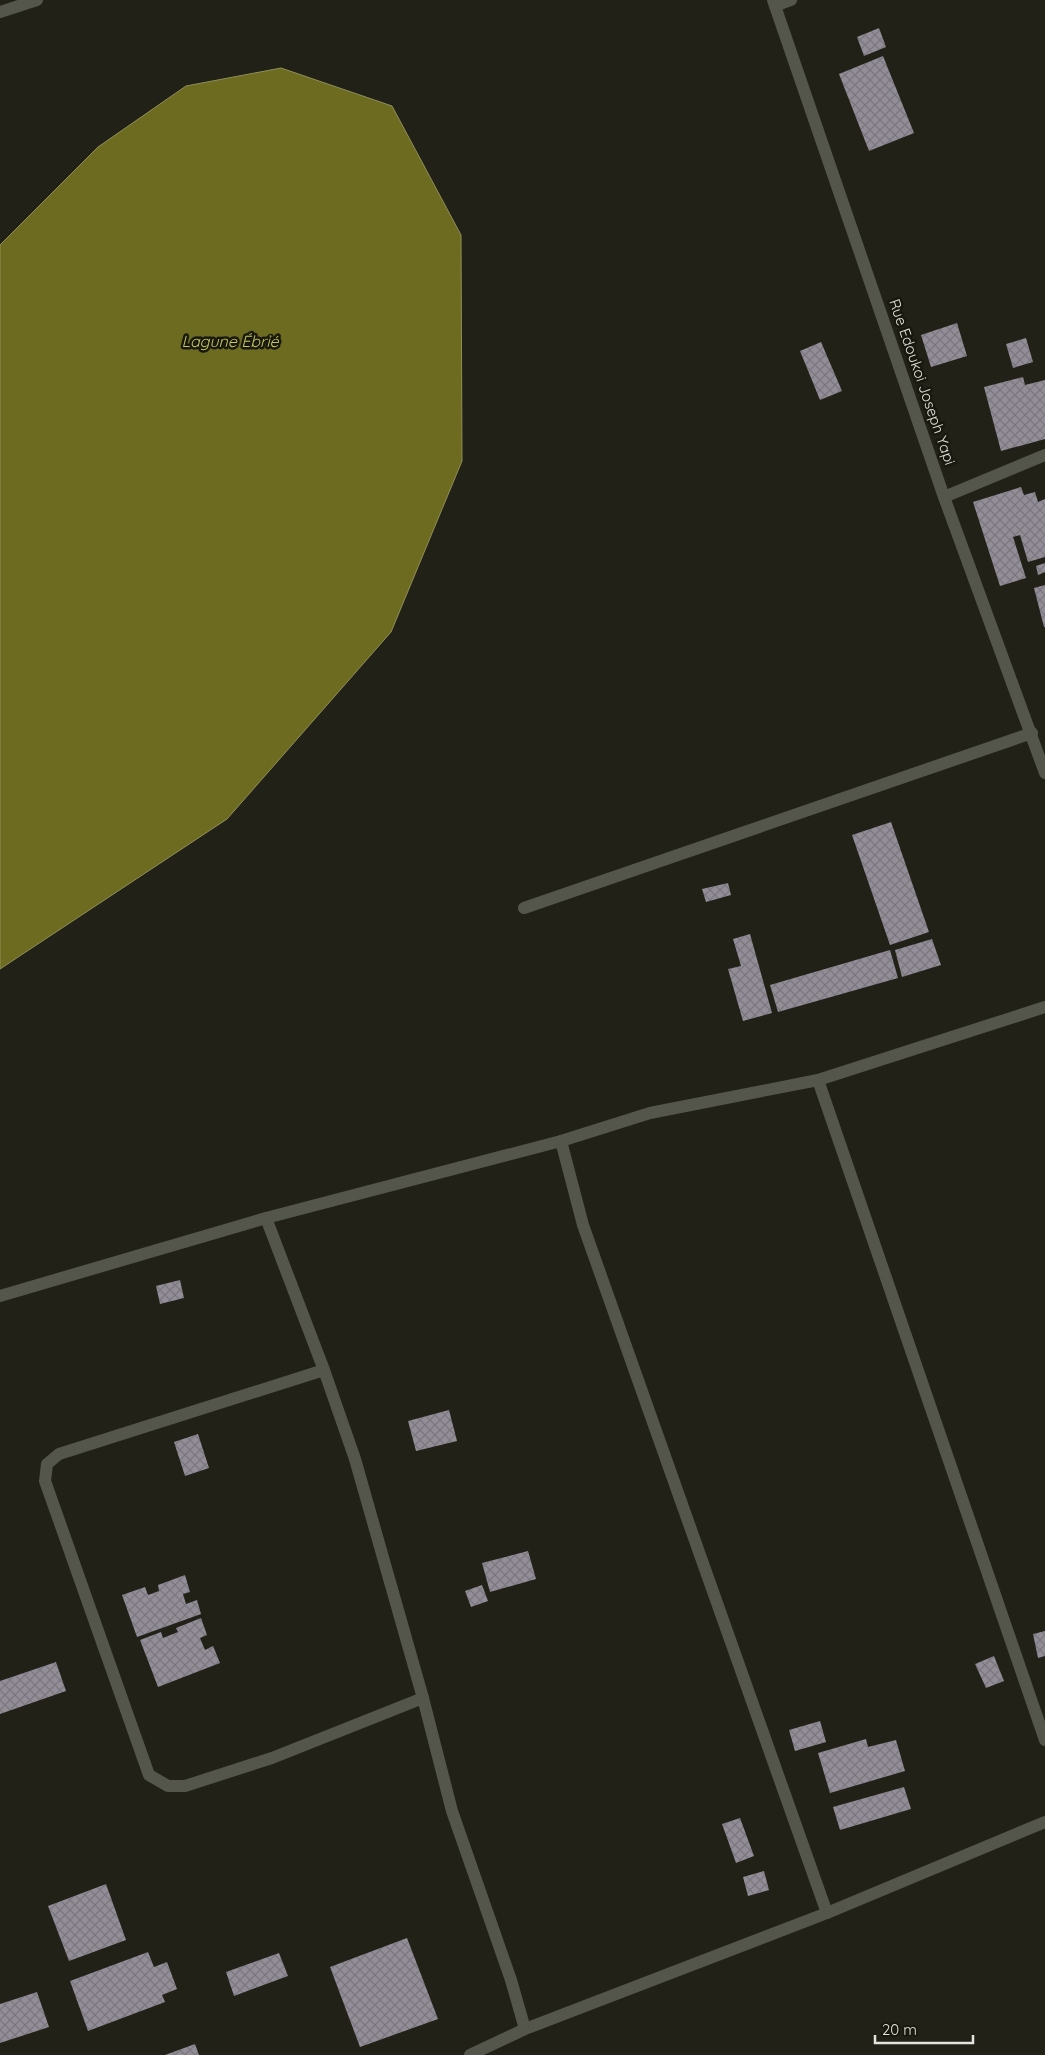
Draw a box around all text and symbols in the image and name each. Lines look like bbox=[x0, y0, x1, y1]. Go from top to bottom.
street label: Rue Edoukoi Joseph Yapi bbox=[885, 296, 960, 467]
water label: Lagune Ébrié bbox=[181, 331, 280, 351]
scale bar bbox=[875, 2012, 972, 2044]
text: 20 m bbox=[882, 2020, 917, 2039]

